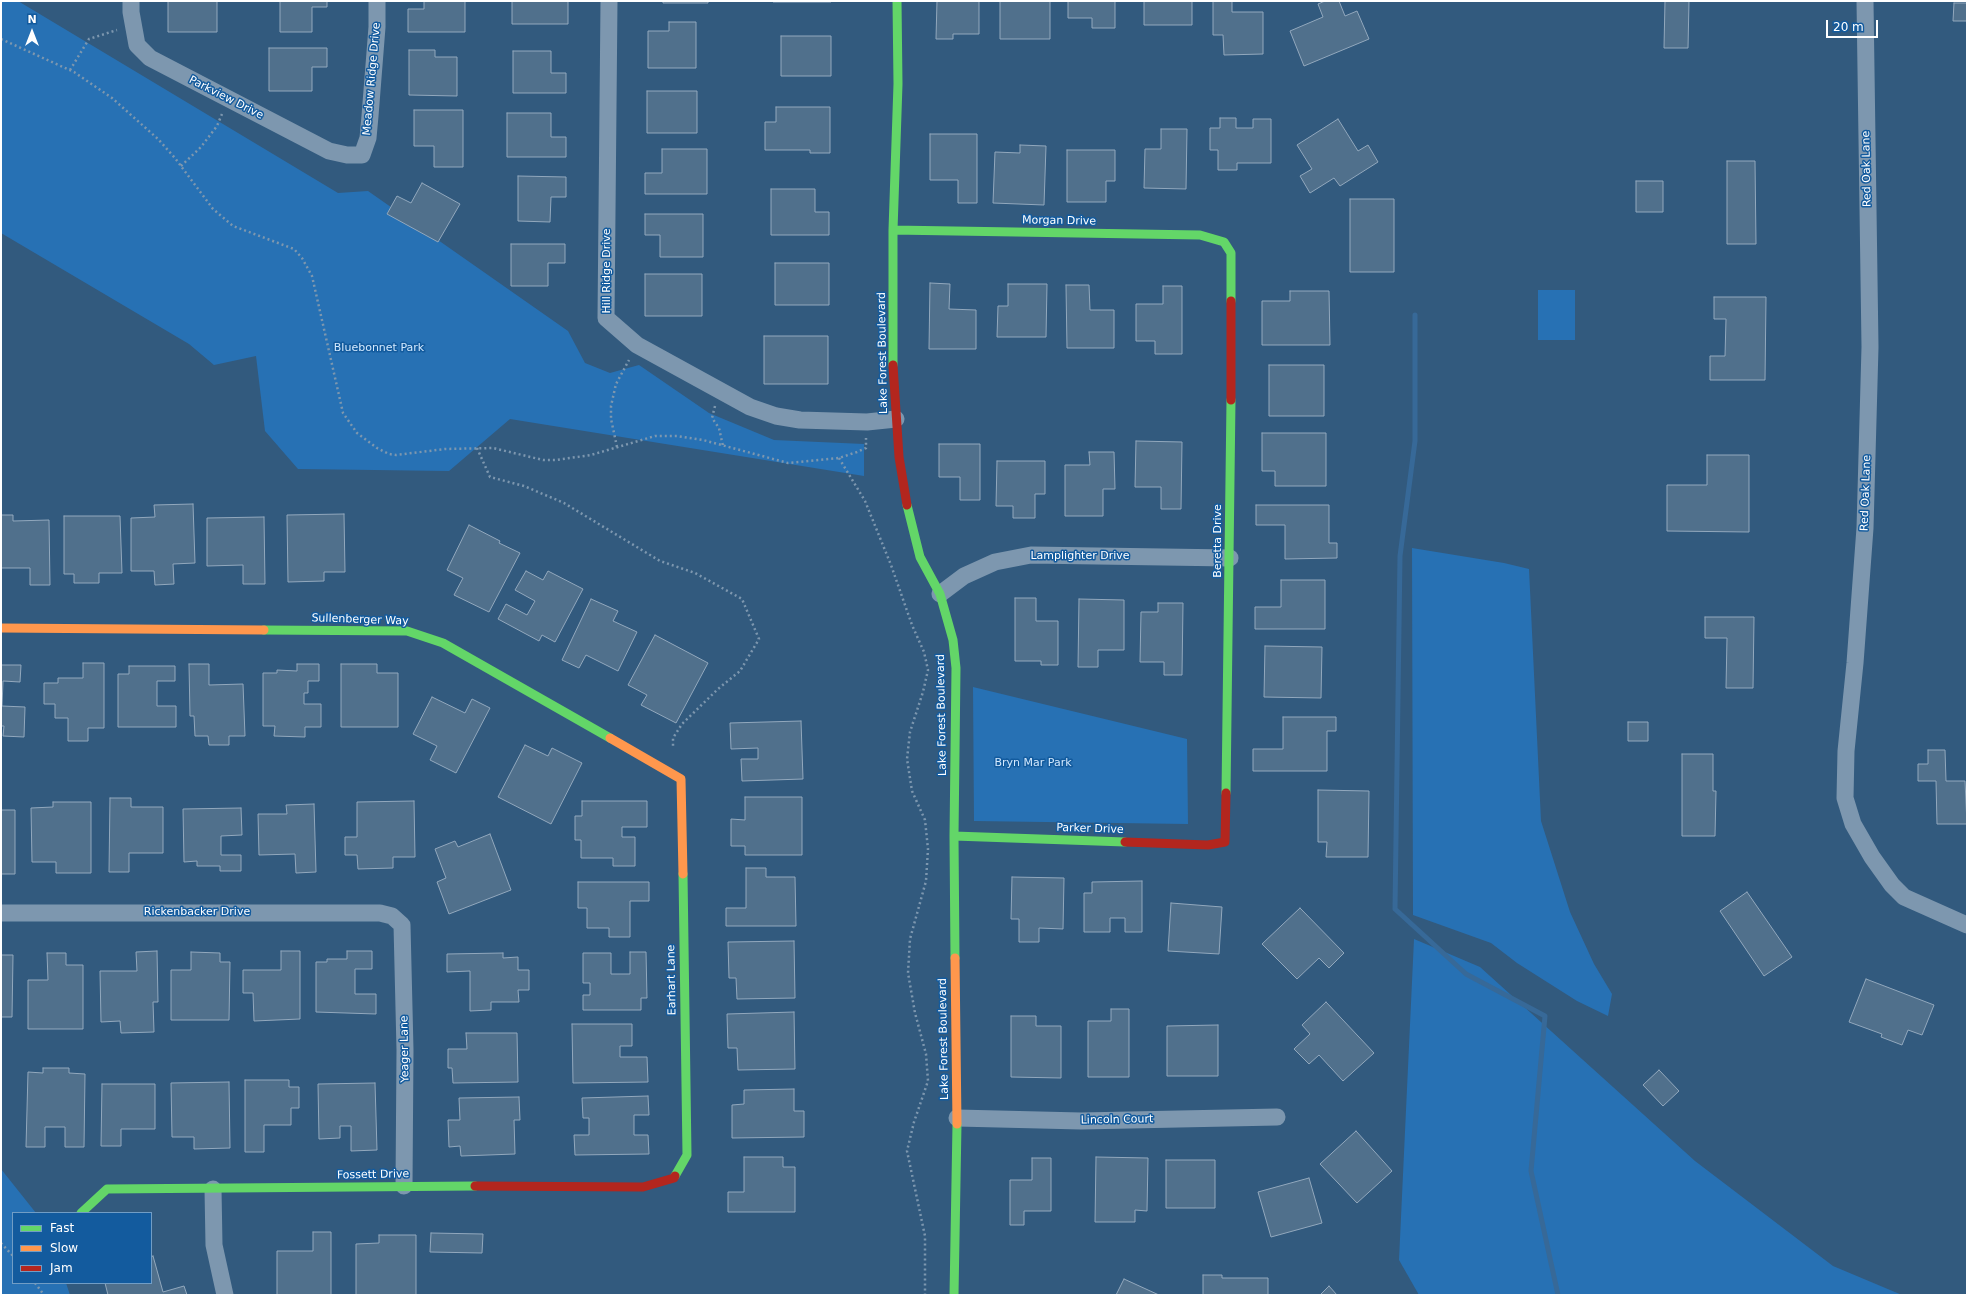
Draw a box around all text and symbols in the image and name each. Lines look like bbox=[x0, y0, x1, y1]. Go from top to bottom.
north arrow bbox=[12, 12, 52, 52]
scale bar bbox=[1828, 12, 1880, 38]
text: N bbox=[27, 13, 37, 26]
text: 20 m bbox=[1833, 20, 1864, 34]
street label: Meadow Ridge Drive bbox=[360, 22, 384, 136]
street label: Parkview Drive bbox=[187, 74, 265, 122]
street label: Red Oak Lane bbox=[1860, 131, 1874, 207]
street label: Morgan Drive bbox=[1022, 214, 1096, 228]
street label: Hill Ridge Drive bbox=[600, 228, 614, 314]
street label: Lake Forest Boulevard bbox=[875, 292, 891, 414]
park label: Bluebonnet Park bbox=[334, 341, 424, 355]
street label: Red Oak Lane bbox=[1858, 455, 1874, 531]
street label: Beretta Drive bbox=[1211, 504, 1225, 578]
street label: Lamplighter Drive bbox=[1030, 549, 1130, 563]
street label: Sullenberger Way bbox=[311, 612, 409, 628]
street label: Lake Forest Boulevard bbox=[934, 654, 950, 776]
park label: Bryn Mar Park bbox=[994, 756, 1072, 770]
street label: Parker Drive bbox=[1056, 821, 1124, 837]
street label: Rickenbacker Drive bbox=[144, 905, 250, 919]
street label: Earhart Lane bbox=[665, 945, 679, 1015]
street label: Lake Forest Boulevard bbox=[936, 978, 952, 1100]
street label: Yeager Lane bbox=[398, 1015, 412, 1083]
street label: Lincoln Court bbox=[1081, 1113, 1153, 1127]
street label: Fossett Drive bbox=[337, 1168, 409, 1182]
legend bbox=[12, 1212, 152, 1284]
text: Fast bbox=[50, 1221, 74, 1235]
text: Slow bbox=[50, 1241, 78, 1255]
text: Jam bbox=[50, 1261, 73, 1275]

